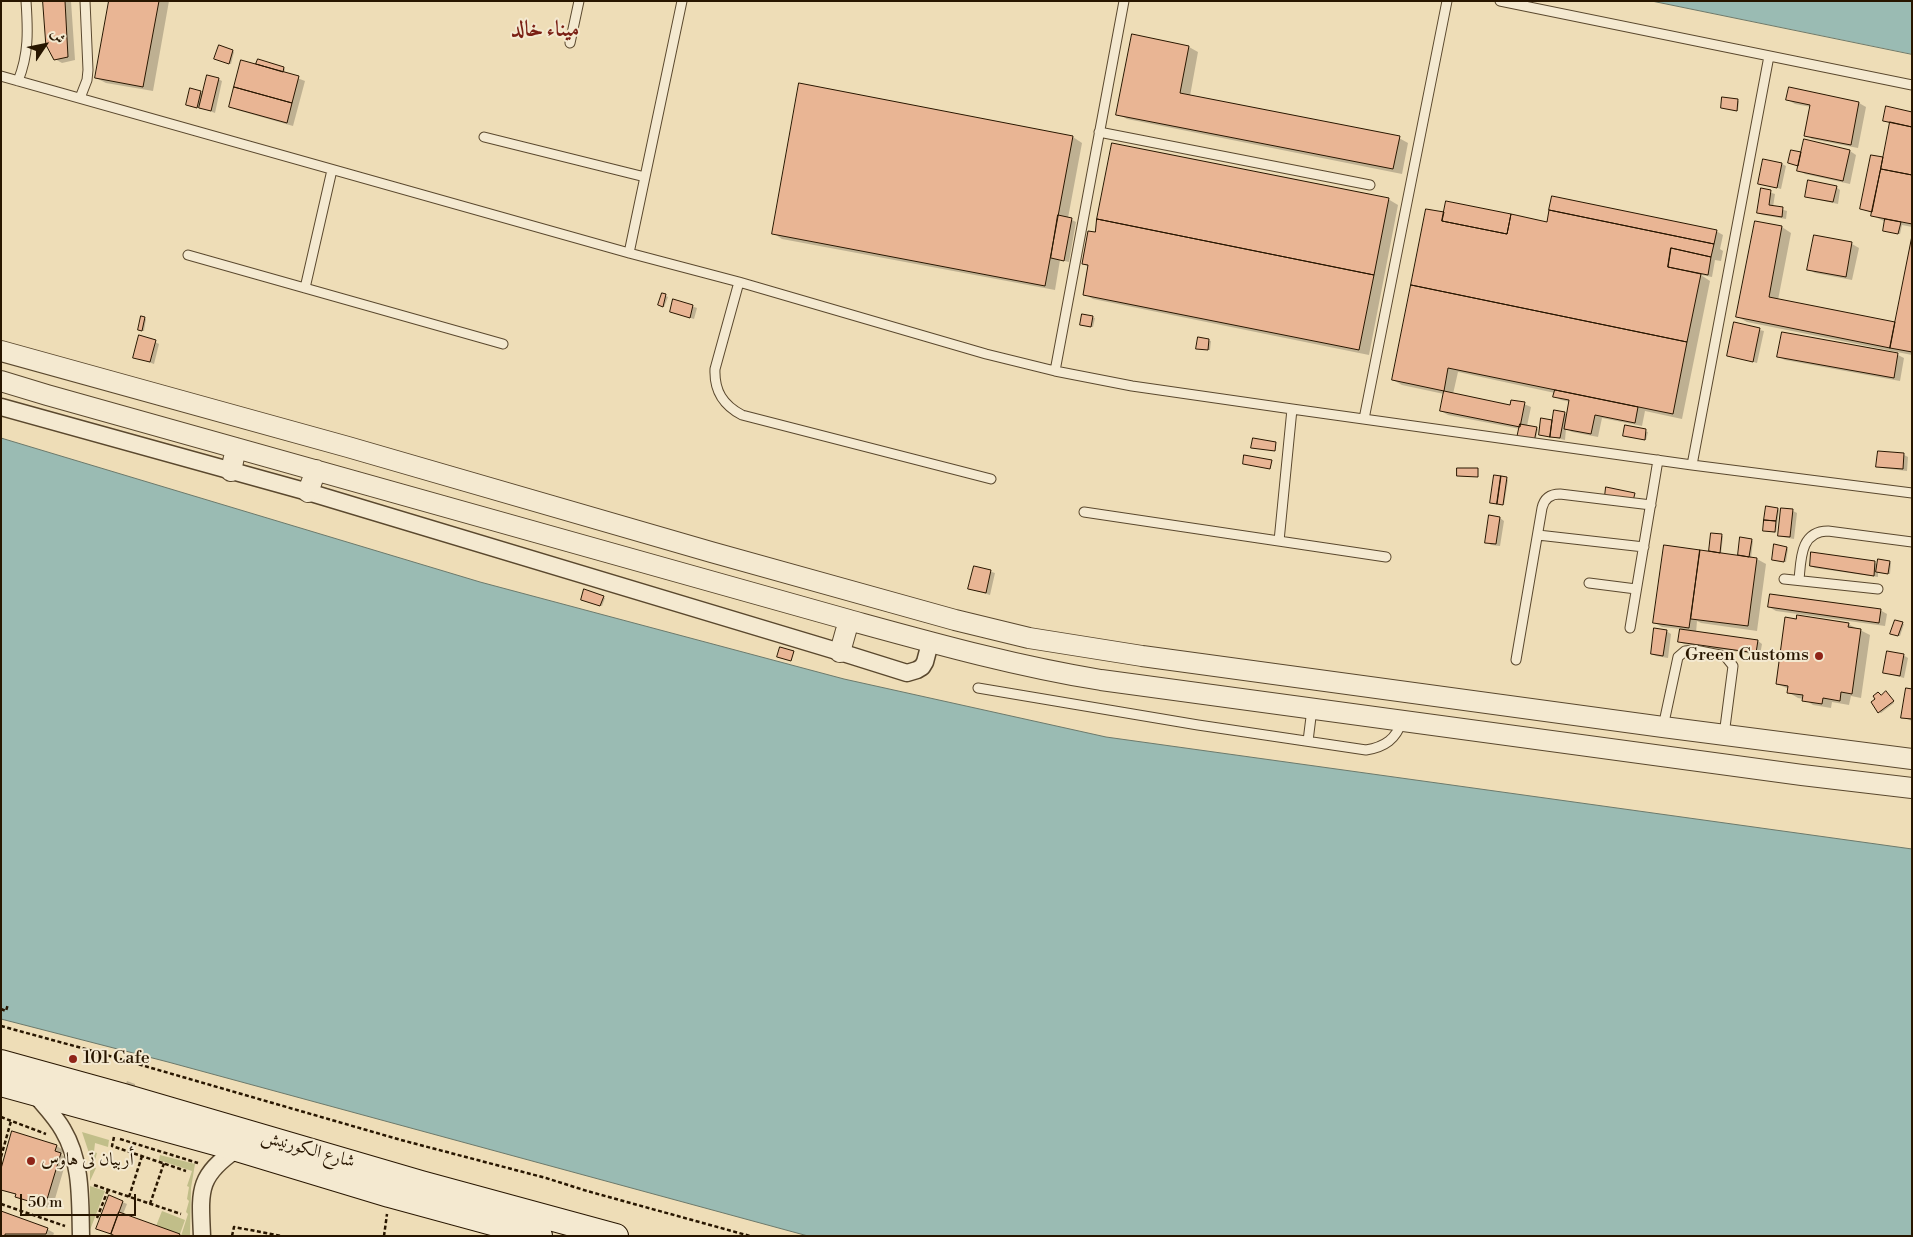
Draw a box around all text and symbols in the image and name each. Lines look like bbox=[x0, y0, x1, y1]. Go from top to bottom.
district label: ميناء خالد bbox=[511, 18, 579, 44]
north arrow bbox=[20, 20, 70, 70]
text: ش bbox=[46, 26, 69, 47]
place label: Green Customs bbox=[1685, 645, 1809, 667]
marker: Green Customs bbox=[1813, 650, 1825, 662]
place label: 101 Cafe bbox=[83, 1048, 150, 1070]
marker: 101 Cafe bbox=[67, 1053, 79, 1065]
street label: شارع الكورنيش bbox=[259, 1126, 357, 1174]
place label: أربيان تى هاوس bbox=[41, 1150, 134, 1172]
marker: أربيان تى هاوس bbox=[25, 1155, 37, 1167]
scale bar bbox=[22, 1184, 139, 1216]
text: 50 m bbox=[28, 1193, 62, 1212]

